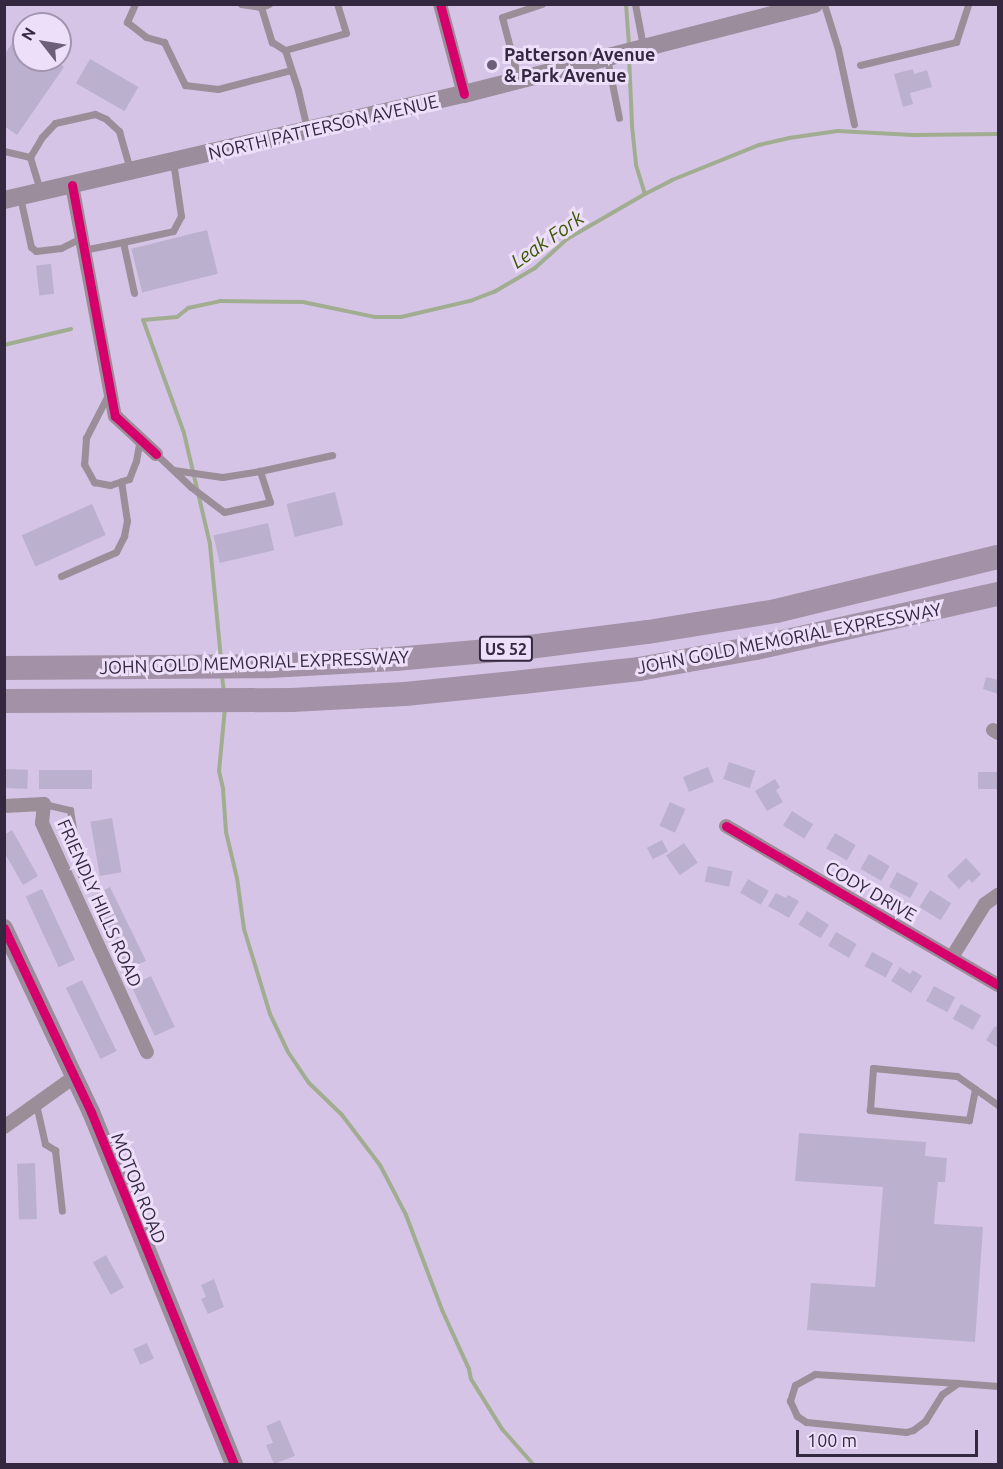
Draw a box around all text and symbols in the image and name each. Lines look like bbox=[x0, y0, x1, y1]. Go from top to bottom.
north arrow bbox=[12, 12, 72, 72]
text: N bbox=[17, 24, 39, 44]
place label: Patterson Avenue & Park Avenue bbox=[504, 44, 655, 86]
marker: Patterson Avenue & Park Avenue bbox=[485, 58, 499, 72]
street label: NORTH PATTERSON AVENUE bbox=[206, 90, 440, 164]
water label: Leak Fork bbox=[506, 205, 588, 273]
street label: JOHN GOLD MEMORIAL EXPRESSWAY bbox=[635, 598, 943, 678]
road number: US 52 bbox=[478, 636, 534, 662]
street label: JOHN GOLD MEMORIAL EXPRESSWAY bbox=[99, 646, 409, 678]
street label: FRIENDLY HILLS ROAD bbox=[53, 816, 147, 990]
street label: CODY DRIVE bbox=[822, 856, 920, 926]
street label: MOTOR ROAD bbox=[107, 1129, 171, 1247]
scale bar bbox=[799, 1418, 980, 1456]
text: 100 m bbox=[807, 1430, 857, 1450]

